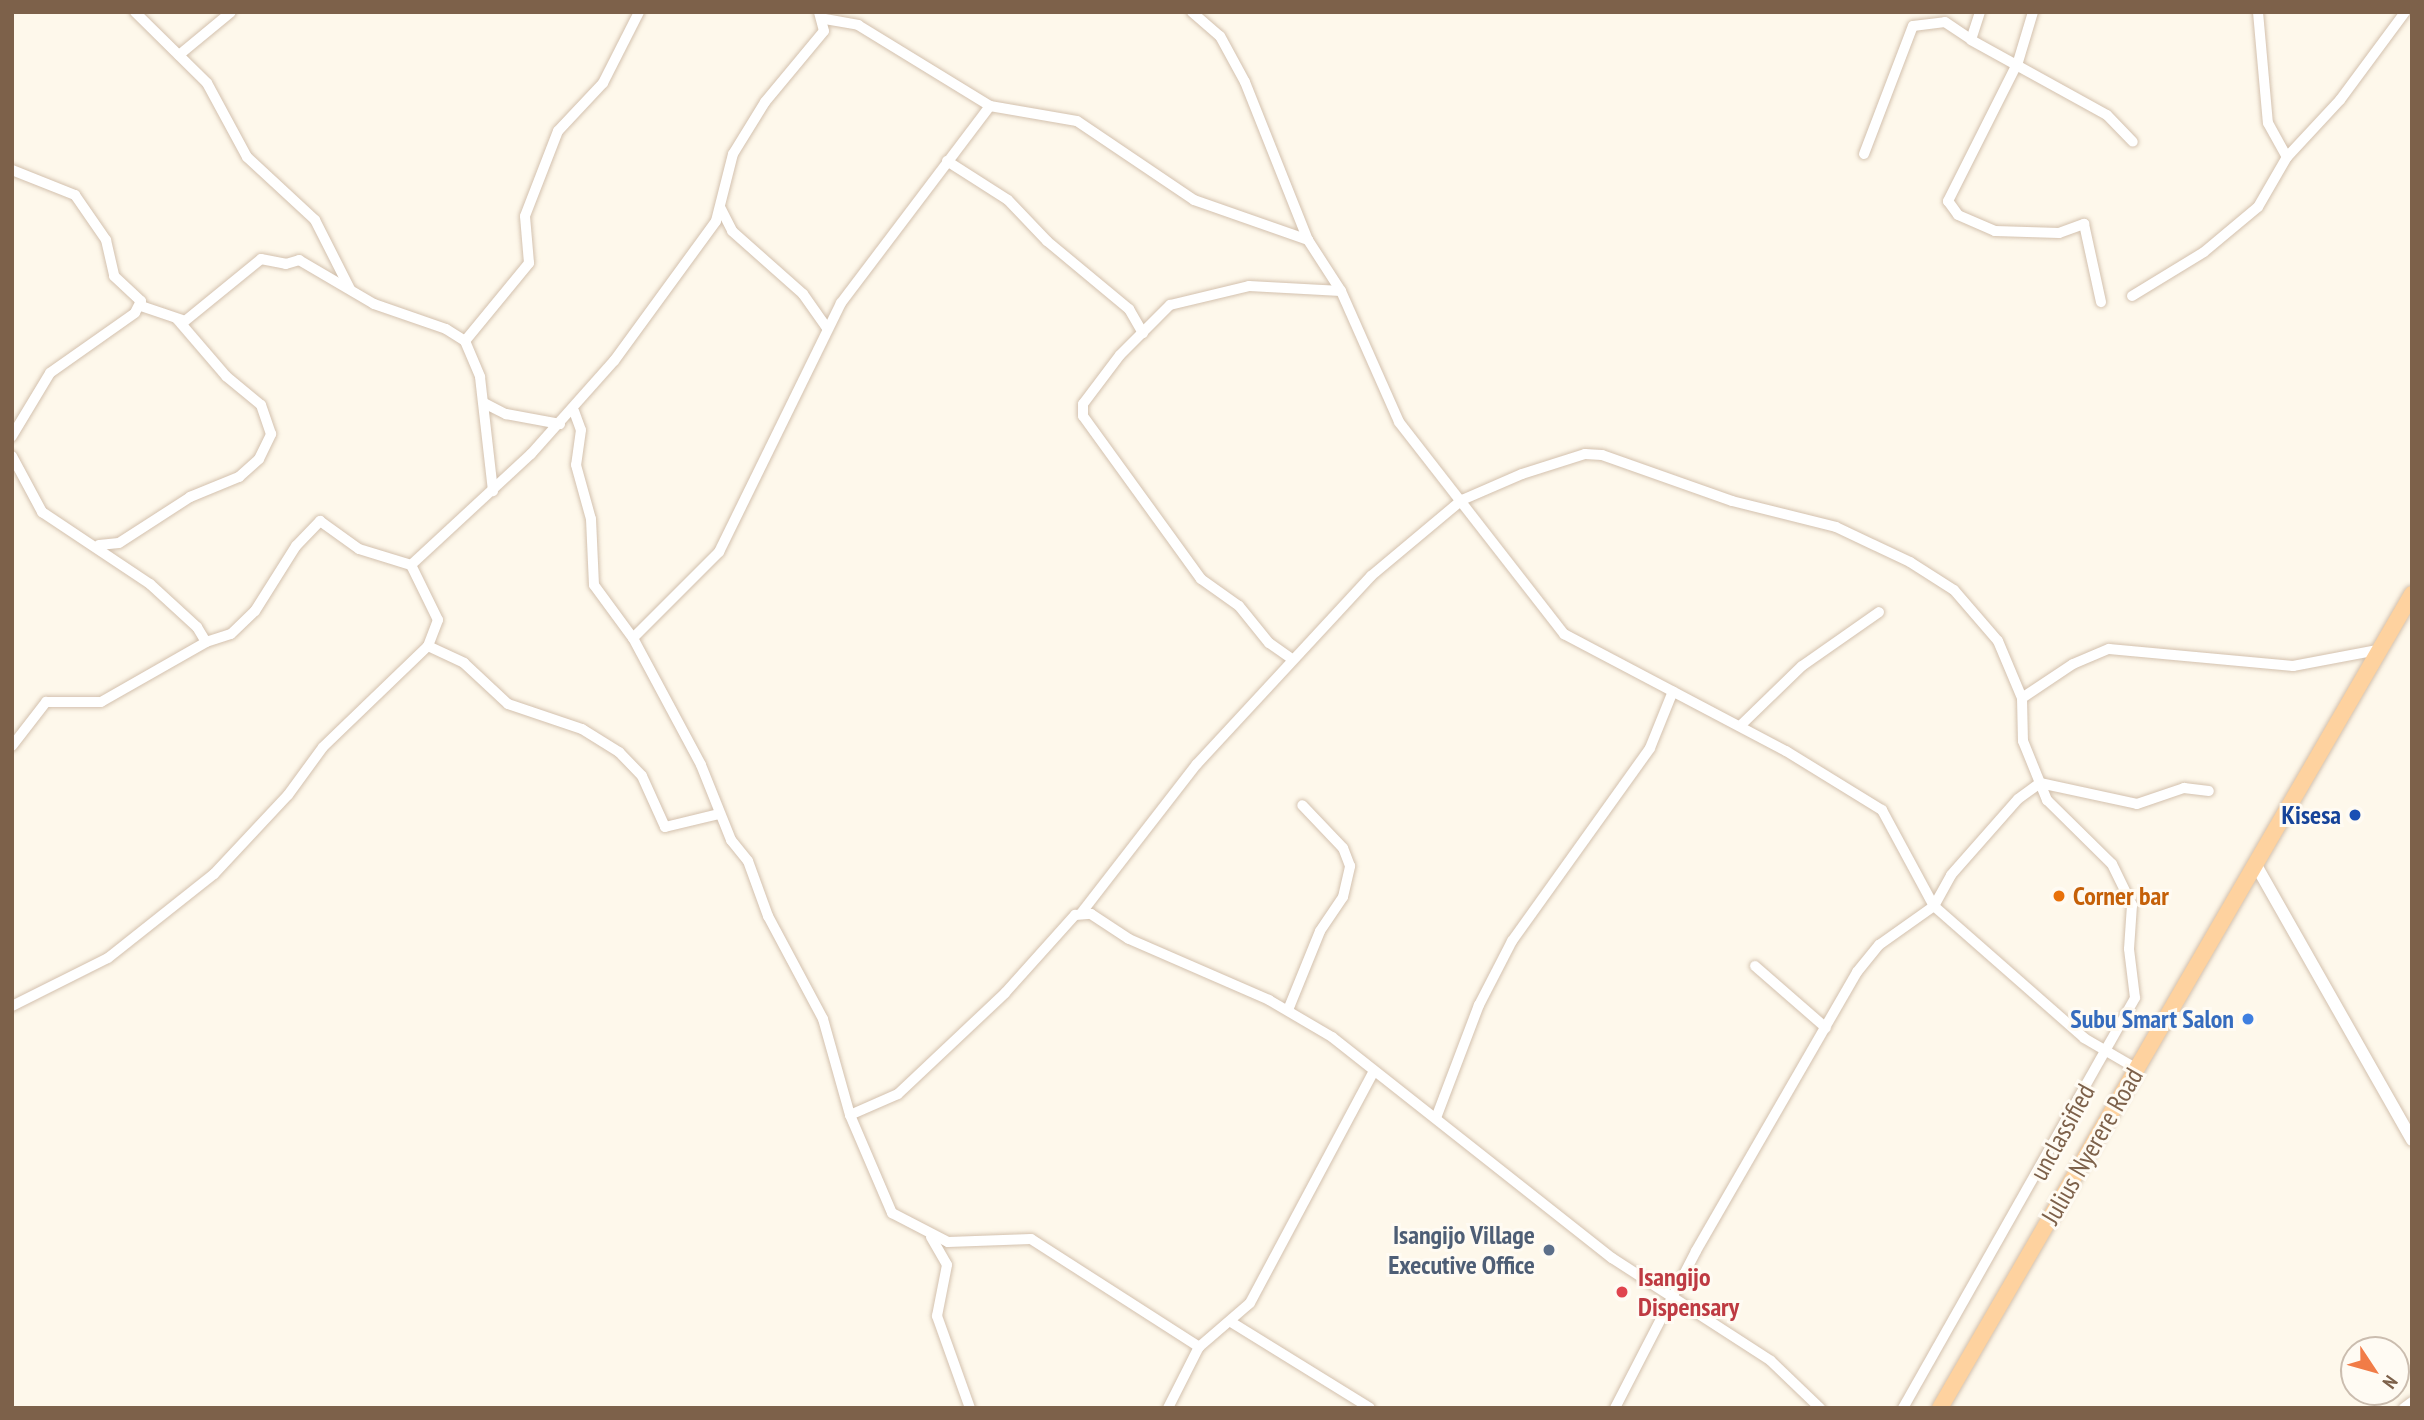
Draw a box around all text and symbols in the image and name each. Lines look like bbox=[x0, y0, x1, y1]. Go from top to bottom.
place label: Kisesa bbox=[2282, 799, 2341, 831]
marker: Kisesa bbox=[2347, 807, 2363, 823]
place label: Corner bar bbox=[2073, 880, 2169, 912]
marker: Corner bar bbox=[2051, 888, 2067, 904]
place label: Subu Smart Salon bbox=[2070, 1003, 2234, 1035]
marker: Subu Smart Salon bbox=[2240, 1011, 2256, 1027]
street label: Julius Nyerere Road bbox=[2035, 1062, 2149, 1230]
street label: unclassified bbox=[2023, 1079, 2101, 1185]
place label: Isangijo Village Executive Office bbox=[1388, 1219, 1535, 1280]
marker: Isangijo Village Executive Office bbox=[1541, 1242, 1557, 1258]
place label: Isangijo Dispensary bbox=[1638, 1261, 1739, 1322]
marker: Isangijo Dispensary bbox=[1612, 1282, 1632, 1302]
north arrow bbox=[2340, 1336, 2410, 1406]
text: N bbox=[2378, 1371, 2403, 1393]

